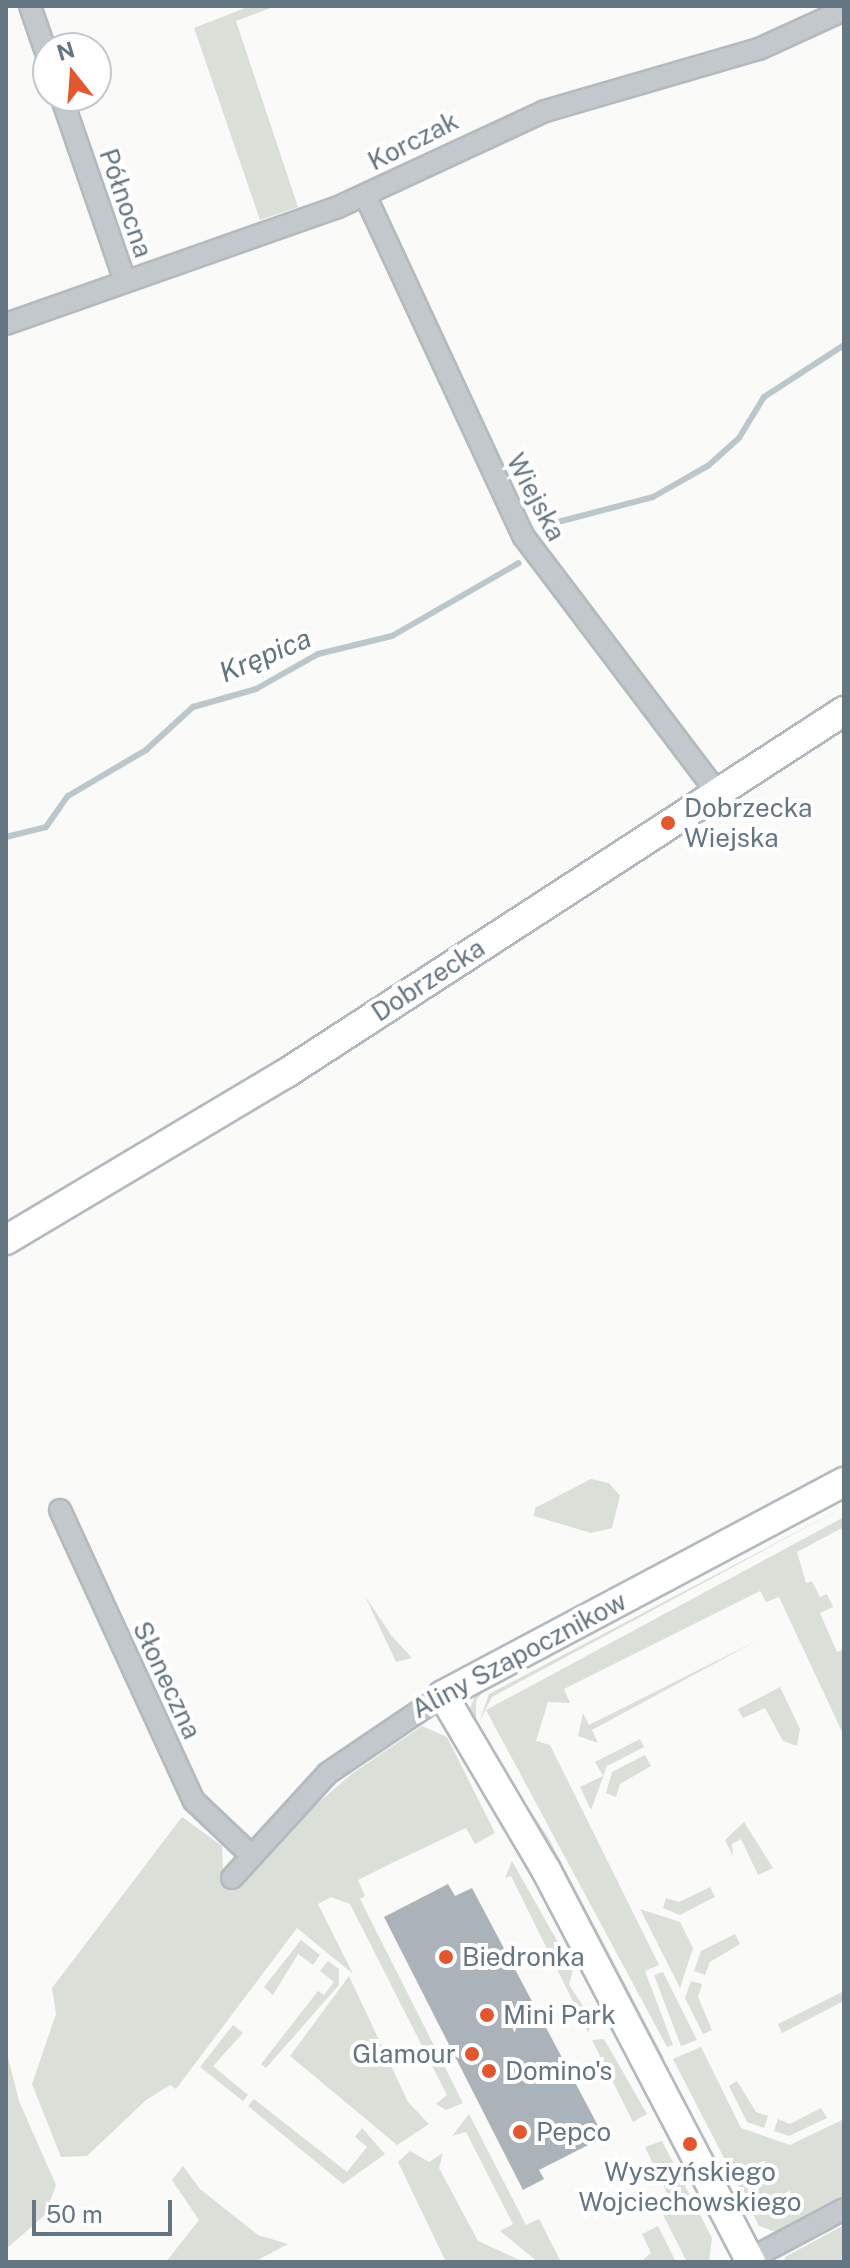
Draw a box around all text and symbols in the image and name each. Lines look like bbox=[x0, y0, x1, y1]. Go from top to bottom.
north arrow bbox=[32, 32, 112, 112]
text: N bbox=[54, 36, 78, 66]
street label: Korczak bbox=[363, 105, 463, 177]
street label: Północna bbox=[93, 144, 159, 262]
street label: Wiejska bbox=[500, 448, 572, 546]
water label: Krępica bbox=[214, 621, 316, 689]
place label: Dobrzecka Wiejska bbox=[684, 792, 812, 854]
marker: Dobrzecka Wiejska bbox=[659, 814, 677, 832]
street label: Dobrzecka bbox=[366, 932, 490, 1028]
street label: Aliny Szapocznikow bbox=[406, 1585, 632, 1725]
street label: Słoneczna bbox=[126, 1616, 208, 1744]
place label: Biedronka bbox=[462, 1941, 585, 1973]
marker: Biedronka bbox=[437, 1948, 455, 1966]
place label: Mini Park bbox=[503, 1999, 616, 2031]
marker: Mini Park bbox=[478, 2006, 496, 2024]
place label: Glamour bbox=[352, 2038, 456, 2070]
marker: Glamour bbox=[463, 2045, 481, 2063]
place label: Domino's bbox=[505, 2055, 612, 2087]
marker: Domino's bbox=[480, 2062, 498, 2080]
place label: Pepco bbox=[536, 2116, 611, 2148]
marker: Pepco bbox=[511, 2123, 529, 2141]
marker: Wyszyńskiego Wojciechowskiego bbox=[681, 2135, 699, 2153]
place label: Wyszyńskiego Wojciechowskiego bbox=[578, 2156, 802, 2218]
scale bar bbox=[36, 2184, 176, 2234]
text: 50 m bbox=[46, 2200, 103, 2228]

